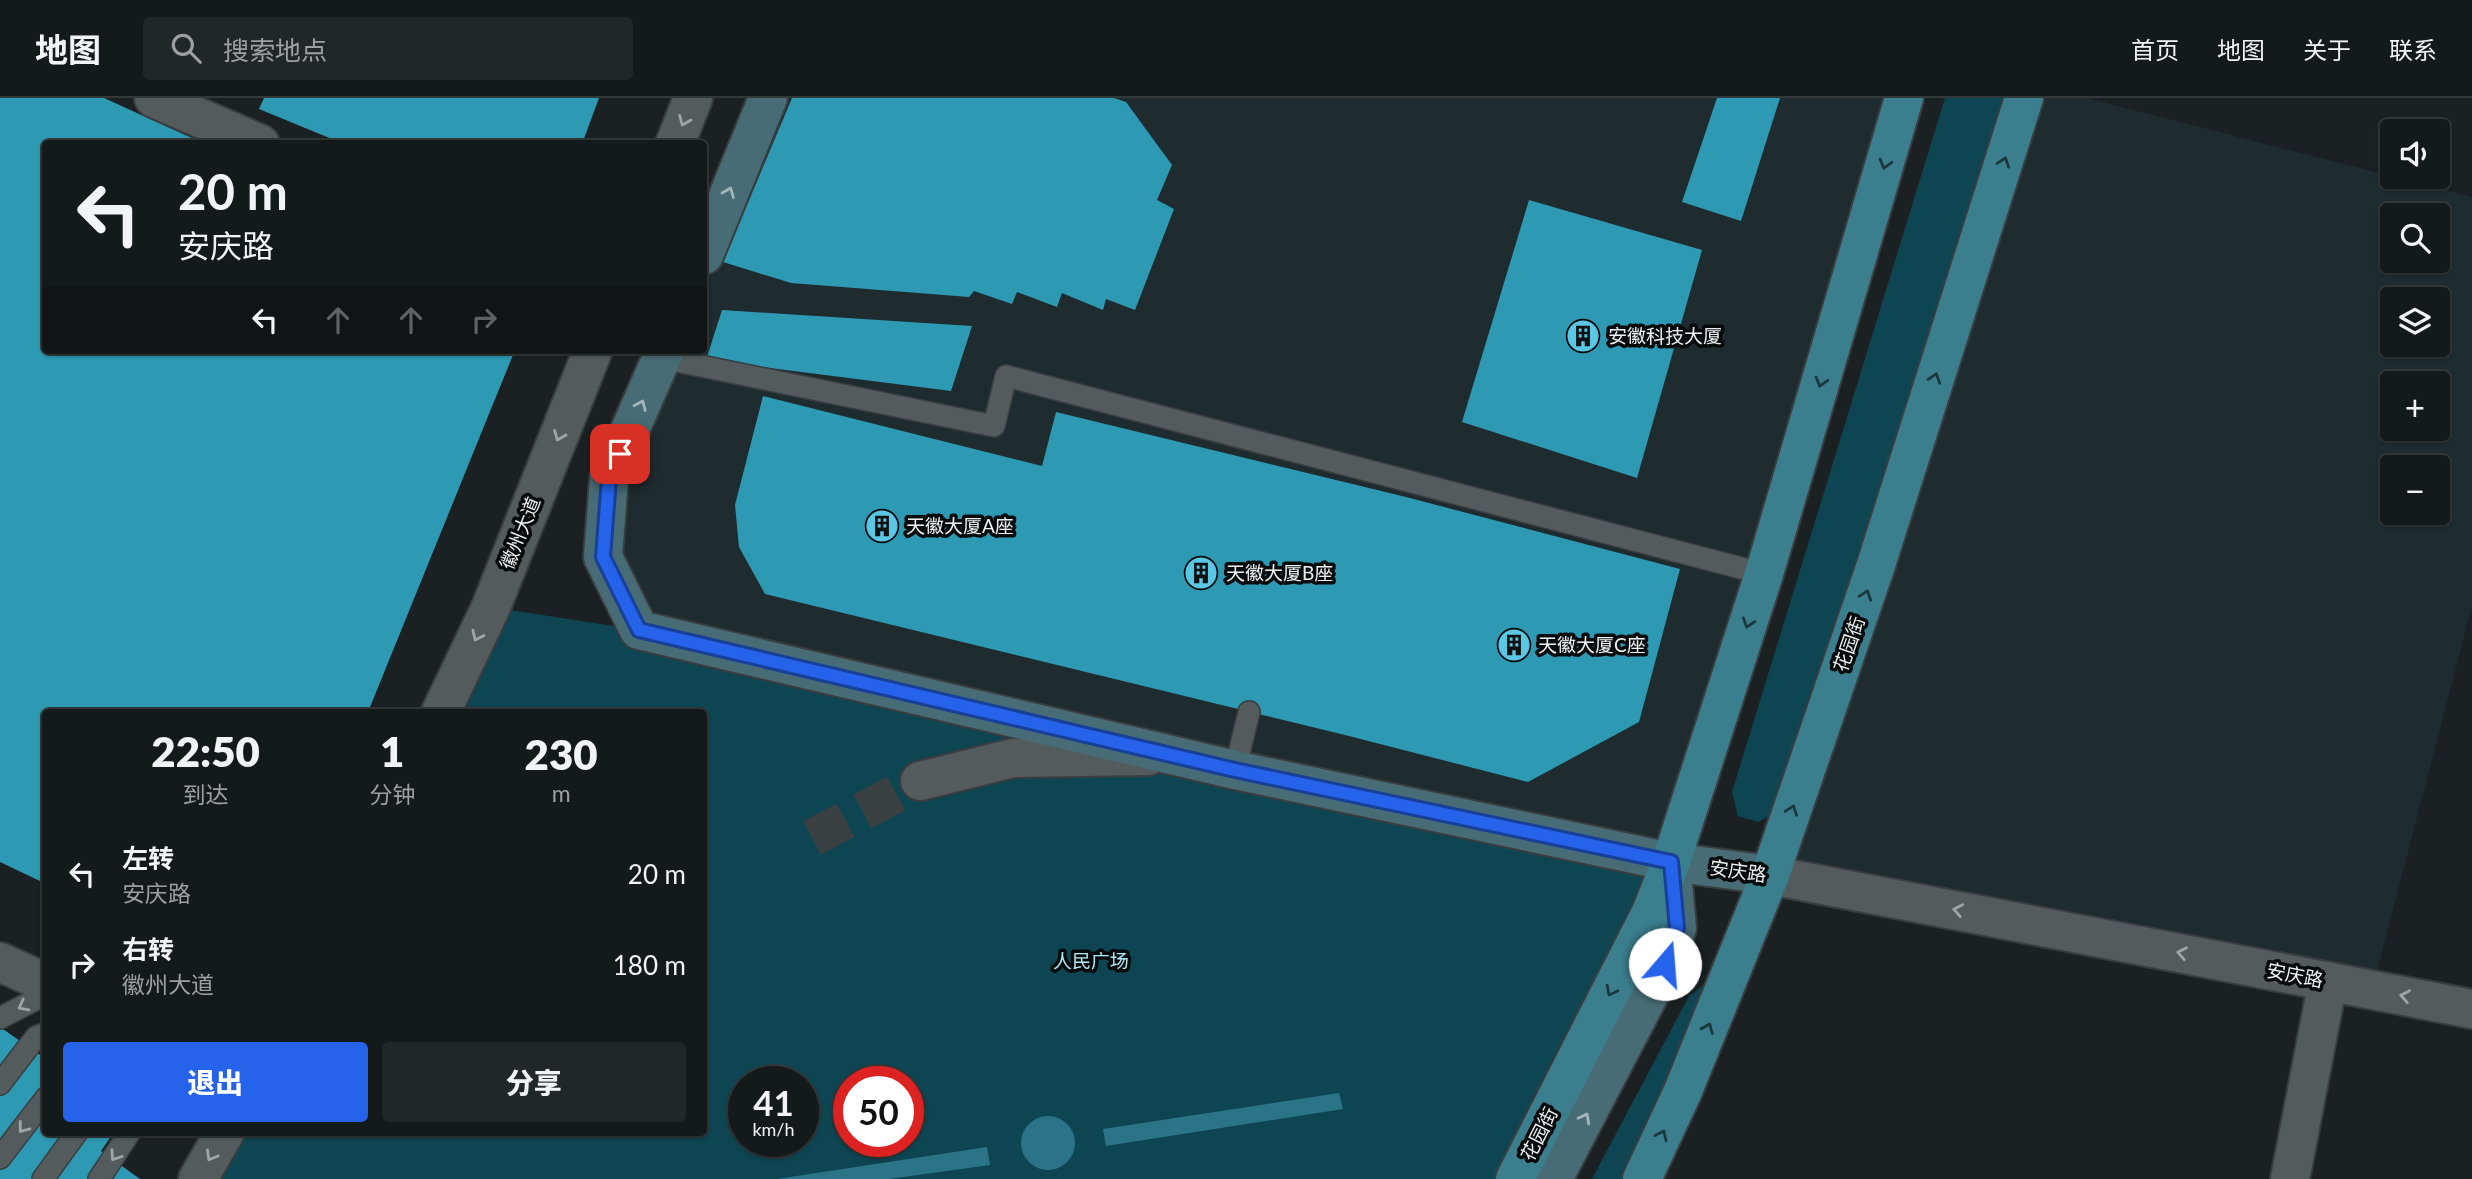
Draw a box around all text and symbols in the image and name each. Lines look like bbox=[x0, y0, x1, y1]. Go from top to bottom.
search box bbox=[143, 17, 633, 80]
text: 地图 bbox=[35, 29, 101, 69]
icon: search bbox=[167, 29, 205, 67]
text: 搜索地点 bbox=[223, 34, 327, 66]
text: 首页 bbox=[2131, 35, 2179, 64]
text: 地图 bbox=[2217, 35, 2265, 64]
text: 关于 bbox=[2303, 35, 2351, 64]
text: 联系 bbox=[2389, 35, 2437, 64]
one-way arrow bbox=[679, 114, 693, 126]
map controls bbox=[2380, 119, 2450, 525]
button: sound bbox=[2380, 119, 2450, 189]
one-way arrow bbox=[1996, 156, 2010, 168]
one-way arrow bbox=[1878, 157, 1893, 169]
text: 20 m bbox=[178, 162, 288, 220]
icon: left bbox=[63, 168, 154, 259]
one-way arrow bbox=[721, 187, 735, 199]
button: search bbox=[2380, 203, 2450, 273]
text: 安庆路 bbox=[178, 226, 274, 265]
button: layers bbox=[2380, 287, 2450, 357]
icon: left bbox=[246, 301, 284, 339]
icon: ahead bbox=[319, 301, 357, 339]
icon: ahead bbox=[392, 301, 430, 339]
icon: right bbox=[465, 301, 503, 339]
building icon: 安徽科技大厦 bbox=[1564, 317, 1602, 355]
place label: 安徽科技大厦 bbox=[1608, 324, 1722, 347]
button: + bbox=[2380, 371, 2450, 441]
one-way arrow bbox=[1927, 373, 1941, 385]
one-way arrow bbox=[1814, 376, 1829, 388]
one-way arrow bbox=[633, 400, 647, 413]
pin bbox=[590, 424, 650, 484]
one-way arrow bbox=[553, 430, 567, 442]
icon: arrive bbox=[601, 435, 639, 473]
button: − bbox=[2380, 455, 2450, 525]
street label: 徽州大道 bbox=[495, 493, 544, 572]
building icon: 天徽大厦A座 bbox=[863, 507, 901, 545]
place label: 天徽大厦A座 bbox=[906, 514, 1014, 537]
building icon: 天徽大厦B座 bbox=[1182, 554, 1220, 592]
place label: 天徽大厦B座 bbox=[1226, 561, 1333, 584]
one-way arrow bbox=[1858, 589, 1872, 602]
street label: 花园街 bbox=[1828, 613, 1869, 675]
one-way arrow bbox=[1742, 617, 1757, 629]
building icon: 天徽大厦C座 bbox=[1495, 626, 1533, 664]
one-way arrow bbox=[471, 629, 485, 641]
place label: 天徽大厦C座 bbox=[1538, 633, 1646, 656]
text: 22:50 bbox=[151, 726, 260, 776]
text: 1 bbox=[380, 726, 404, 776]
text: 230 bbox=[525, 729, 598, 779]
text: m bbox=[552, 779, 571, 807]
text: 到达 bbox=[183, 780, 229, 808]
text: 分钟 bbox=[369, 780, 415, 808]
one-way arrow bbox=[1784, 805, 1798, 817]
text: 左转 bbox=[122, 842, 174, 874]
icon: left bbox=[63, 855, 101, 893]
street label: 安庆路 bbox=[1708, 855, 1768, 886]
text: 20 m bbox=[628, 858, 686, 890]
text: 安庆路 bbox=[122, 879, 191, 907]
one-way arrow bbox=[1952, 903, 1964, 918]
position arrow bbox=[1628, 927, 1702, 1001]
text: 右转 bbox=[122, 933, 174, 965]
icon: right bbox=[63, 946, 101, 984]
one-way arrow bbox=[2176, 946, 2188, 961]
text: 180 m bbox=[613, 949, 686, 981]
park label: 人民广场 bbox=[1053, 949, 1129, 972]
street label: 安庆路 bbox=[2265, 958, 2325, 991]
text: 徽州大道 bbox=[122, 970, 214, 998]
one-way arrow bbox=[1606, 984, 1620, 996]
one-way arrow bbox=[2399, 989, 2411, 1004]
one-way arrow bbox=[18, 998, 30, 1012]
one-way arrow bbox=[1700, 1023, 1714, 1035]
button: 退出 bbox=[63, 1042, 368, 1122]
button: 分享 bbox=[382, 1042, 686, 1122]
speed limit sign: 50 bbox=[833, 1066, 924, 1157]
text: 41 bbox=[753, 1081, 794, 1123]
street label: 花园街 bbox=[1515, 1103, 1562, 1164]
one-way arrow bbox=[1576, 1113, 1590, 1126]
text: km/h bbox=[752, 1118, 795, 1140]
one-way arrow bbox=[18, 1120, 31, 1133]
one-way arrow bbox=[1654, 1130, 1668, 1142]
one-way arrow bbox=[110, 1148, 123, 1161]
one-way arrow bbox=[206, 1148, 219, 1161]

